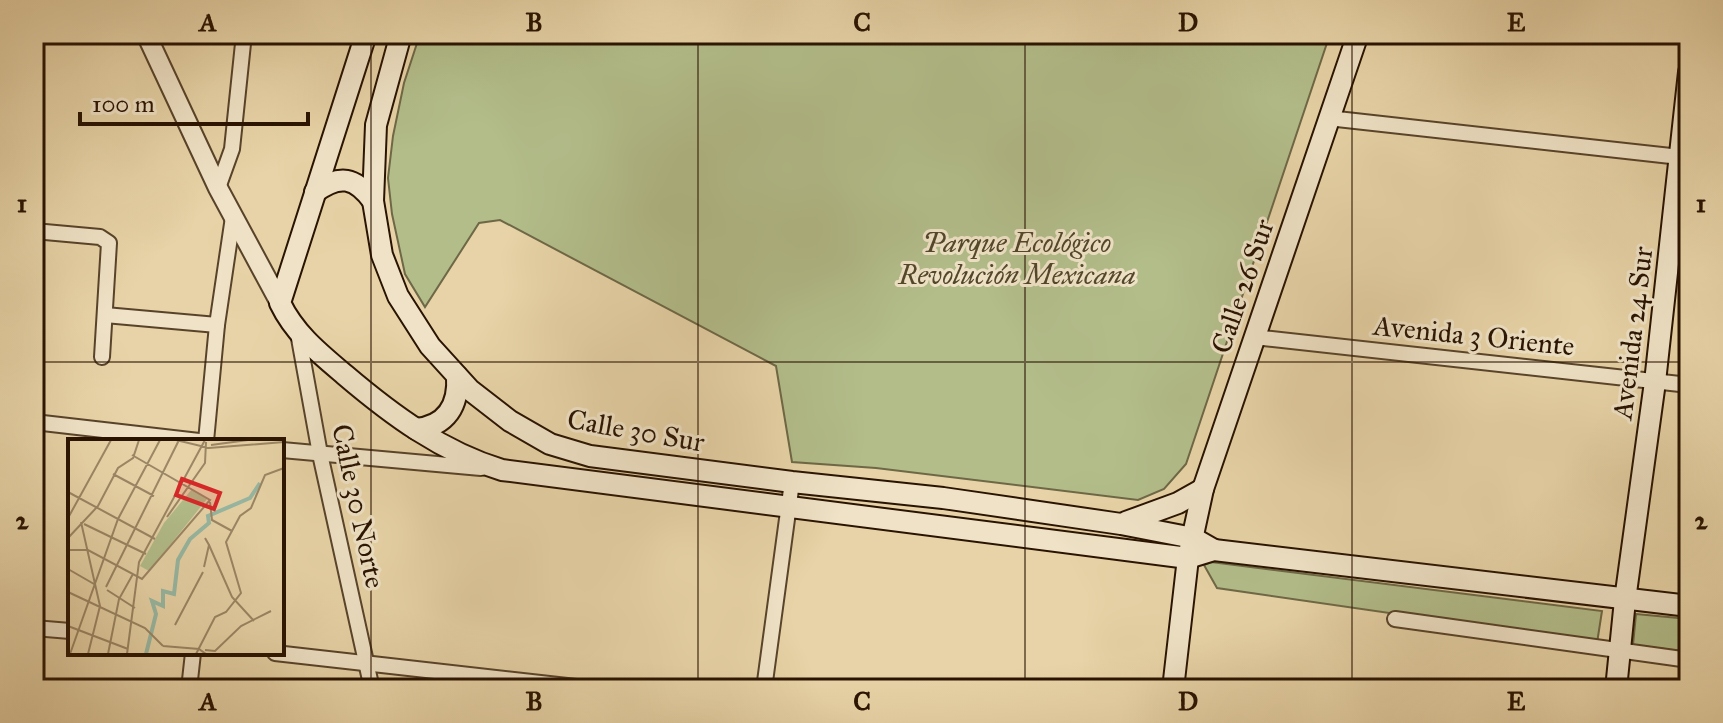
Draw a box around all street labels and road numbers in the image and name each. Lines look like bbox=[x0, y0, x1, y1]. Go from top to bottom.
street label: Calle 26 Sur bbox=[1203, 214, 1282, 358]
street label: Avenida 24 Sur bbox=[1604, 244, 1661, 423]
street label: Avenida 3 Oriente bbox=[1371, 307, 1576, 363]
street label: Calle 30 Sur bbox=[565, 401, 708, 460]
street label: Calle 30 Norte bbox=[324, 421, 393, 591]

